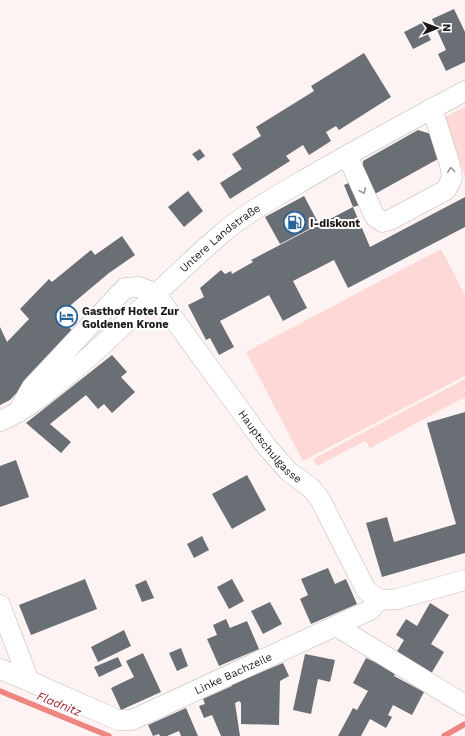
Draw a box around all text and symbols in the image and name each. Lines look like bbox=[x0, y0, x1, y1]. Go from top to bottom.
north arrow bbox=[417, 8, 457, 48]
text: N bbox=[440, 24, 453, 32]
one-way arrow bbox=[446, 167, 455, 173]
one-way arrow bbox=[359, 187, 367, 194]
street label: Untere Landstraße bbox=[177, 201, 263, 275]
fuel station icon: I-diskont bbox=[282, 210, 308, 236]
place label: I-diskont bbox=[310, 217, 360, 230]
hotel icon: Gasthof Hotel Zur Goldenen Krone bbox=[53, 304, 79, 330]
place label: Gasthof Hotel Zur Goldenen Krone bbox=[82, 305, 179, 331]
street label: Hauptschulgasse bbox=[236, 407, 304, 485]
street label: Linke Bachzeile bbox=[192, 650, 274, 697]
water label: Fladnitz bbox=[35, 689, 84, 720]

